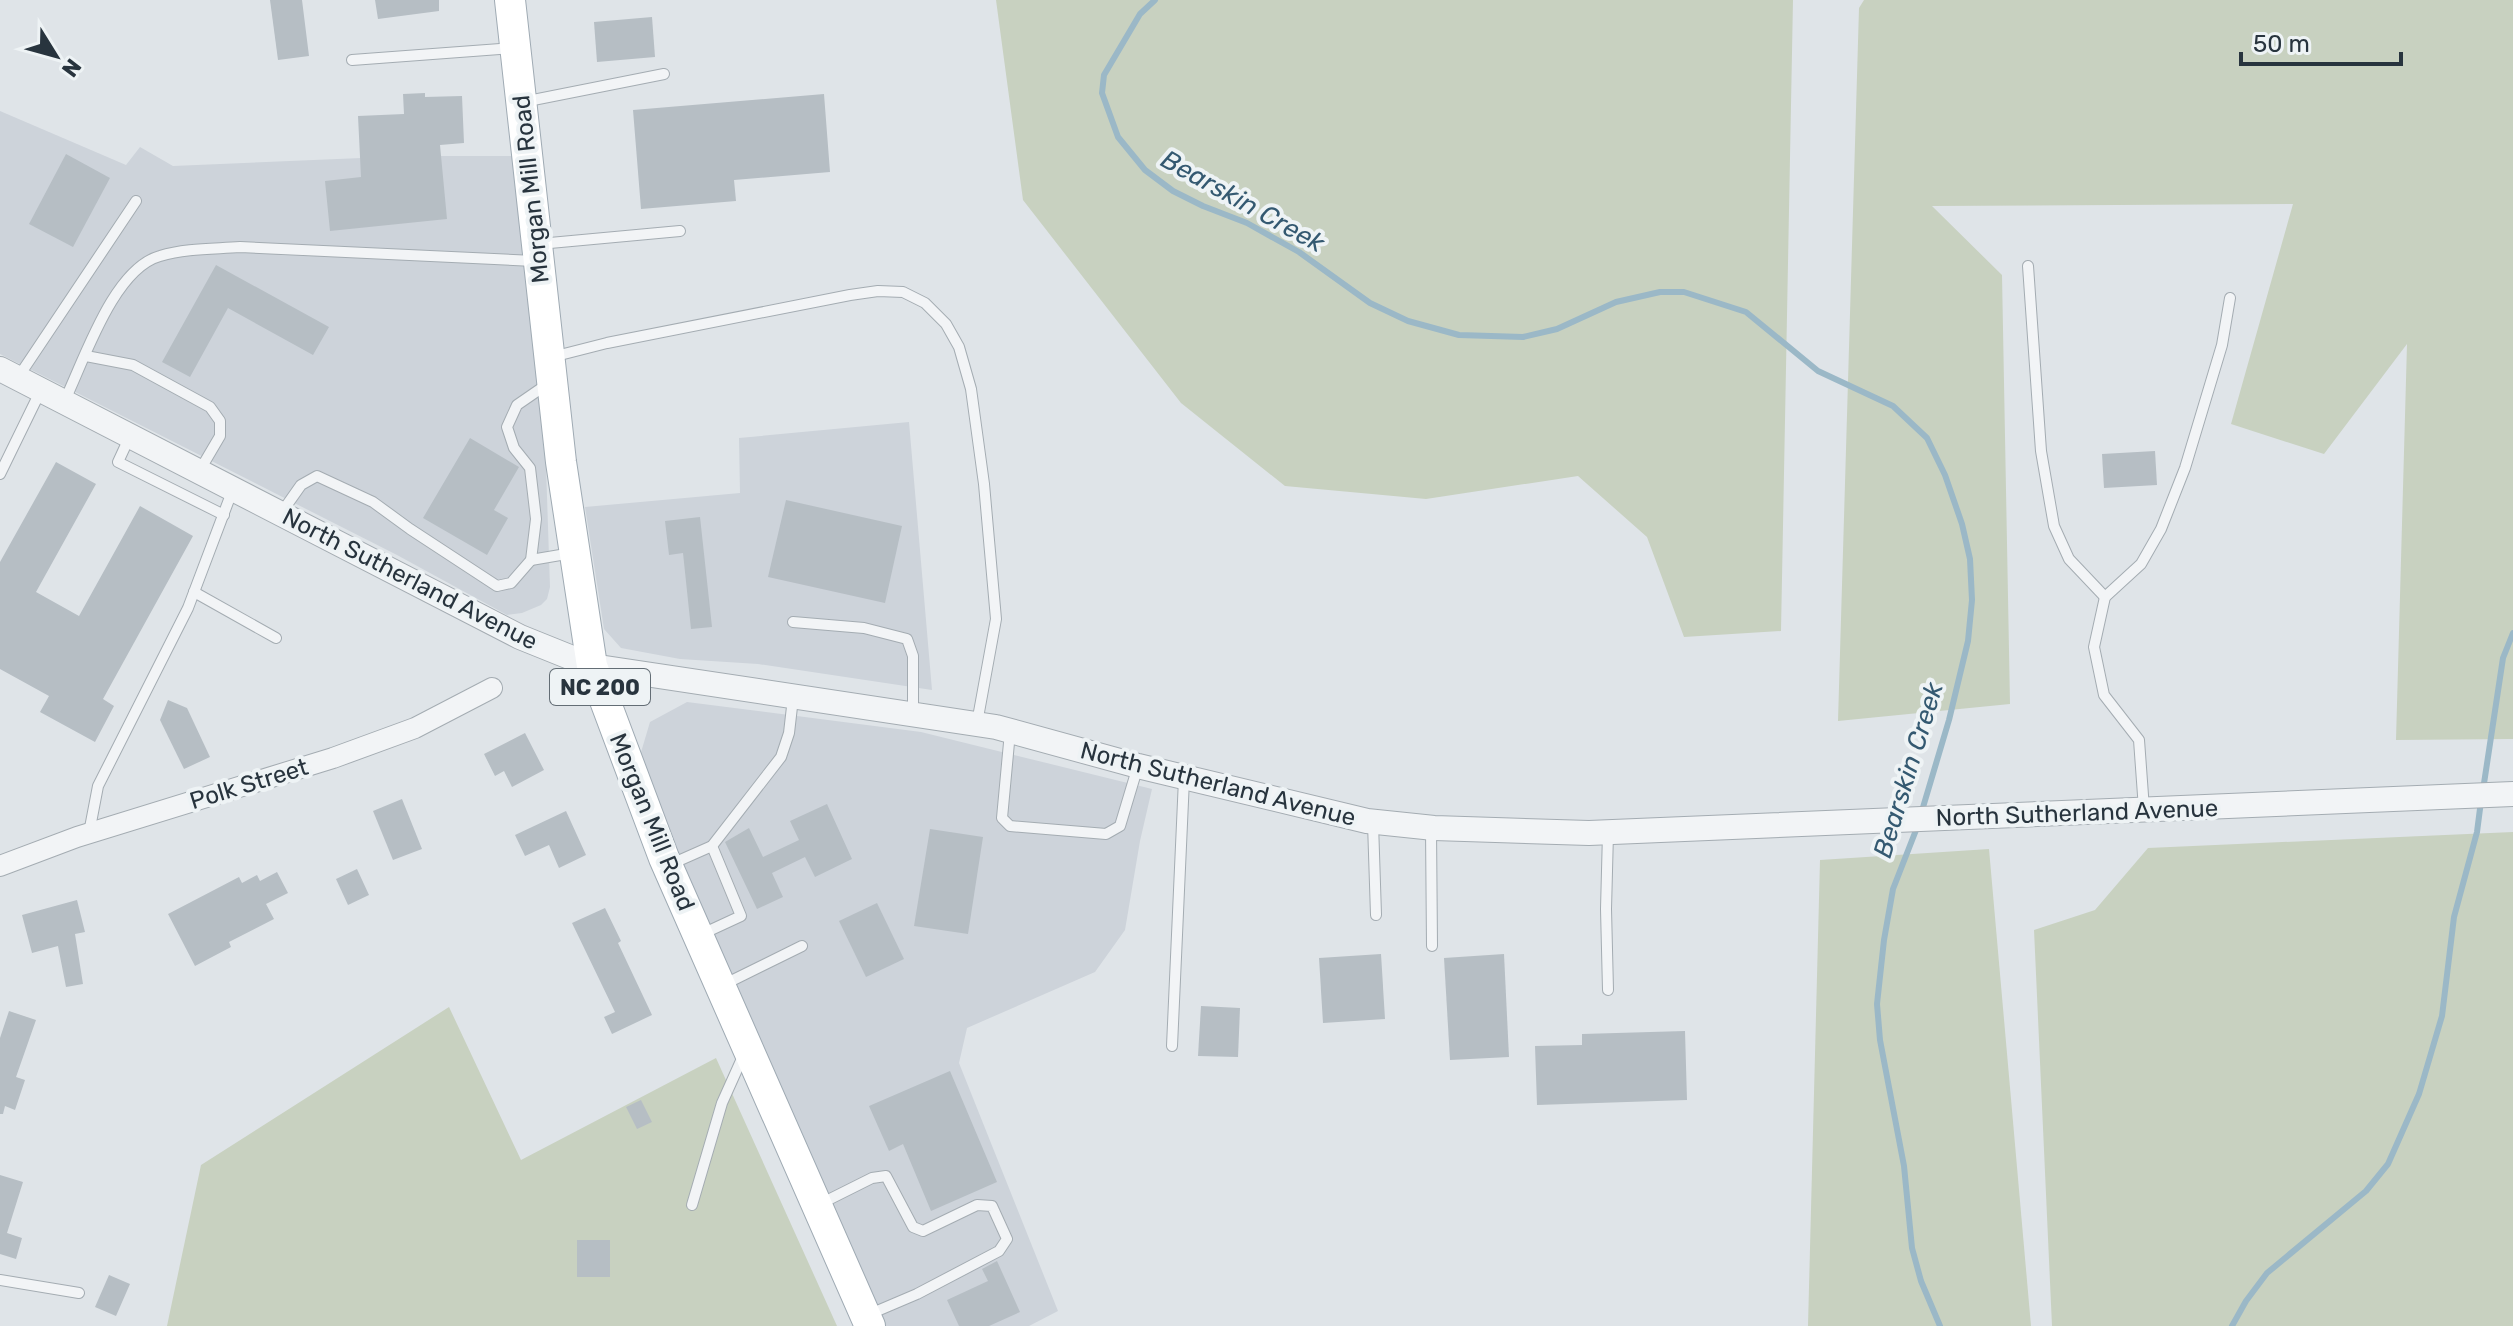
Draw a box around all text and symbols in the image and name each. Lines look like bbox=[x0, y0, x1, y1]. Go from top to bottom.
north arrow bbox=[16, 16, 96, 96]
scale bar bbox=[2241, 16, 2401, 66]
text: 50 m bbox=[2253, 30, 2310, 58]
text: N bbox=[56, 53, 87, 82]
street label: Morgan Mill Road bbox=[507, 94, 555, 284]
water label: Bearskin Creek bbox=[1156, 144, 1330, 259]
street label: North Sutherland Avenue bbox=[278, 502, 542, 656]
road number: NC 200 bbox=[550, 669, 650, 705]
water label: Bearskin Creek bbox=[1867, 678, 1950, 862]
street label: Morgan Mill Road bbox=[604, 729, 700, 915]
street label: North Sutherland Avenue bbox=[1078, 736, 1358, 832]
street label: Polk Street bbox=[186, 753, 312, 815]
street label: North Sutherland Avenue bbox=[1935, 794, 2219, 832]

